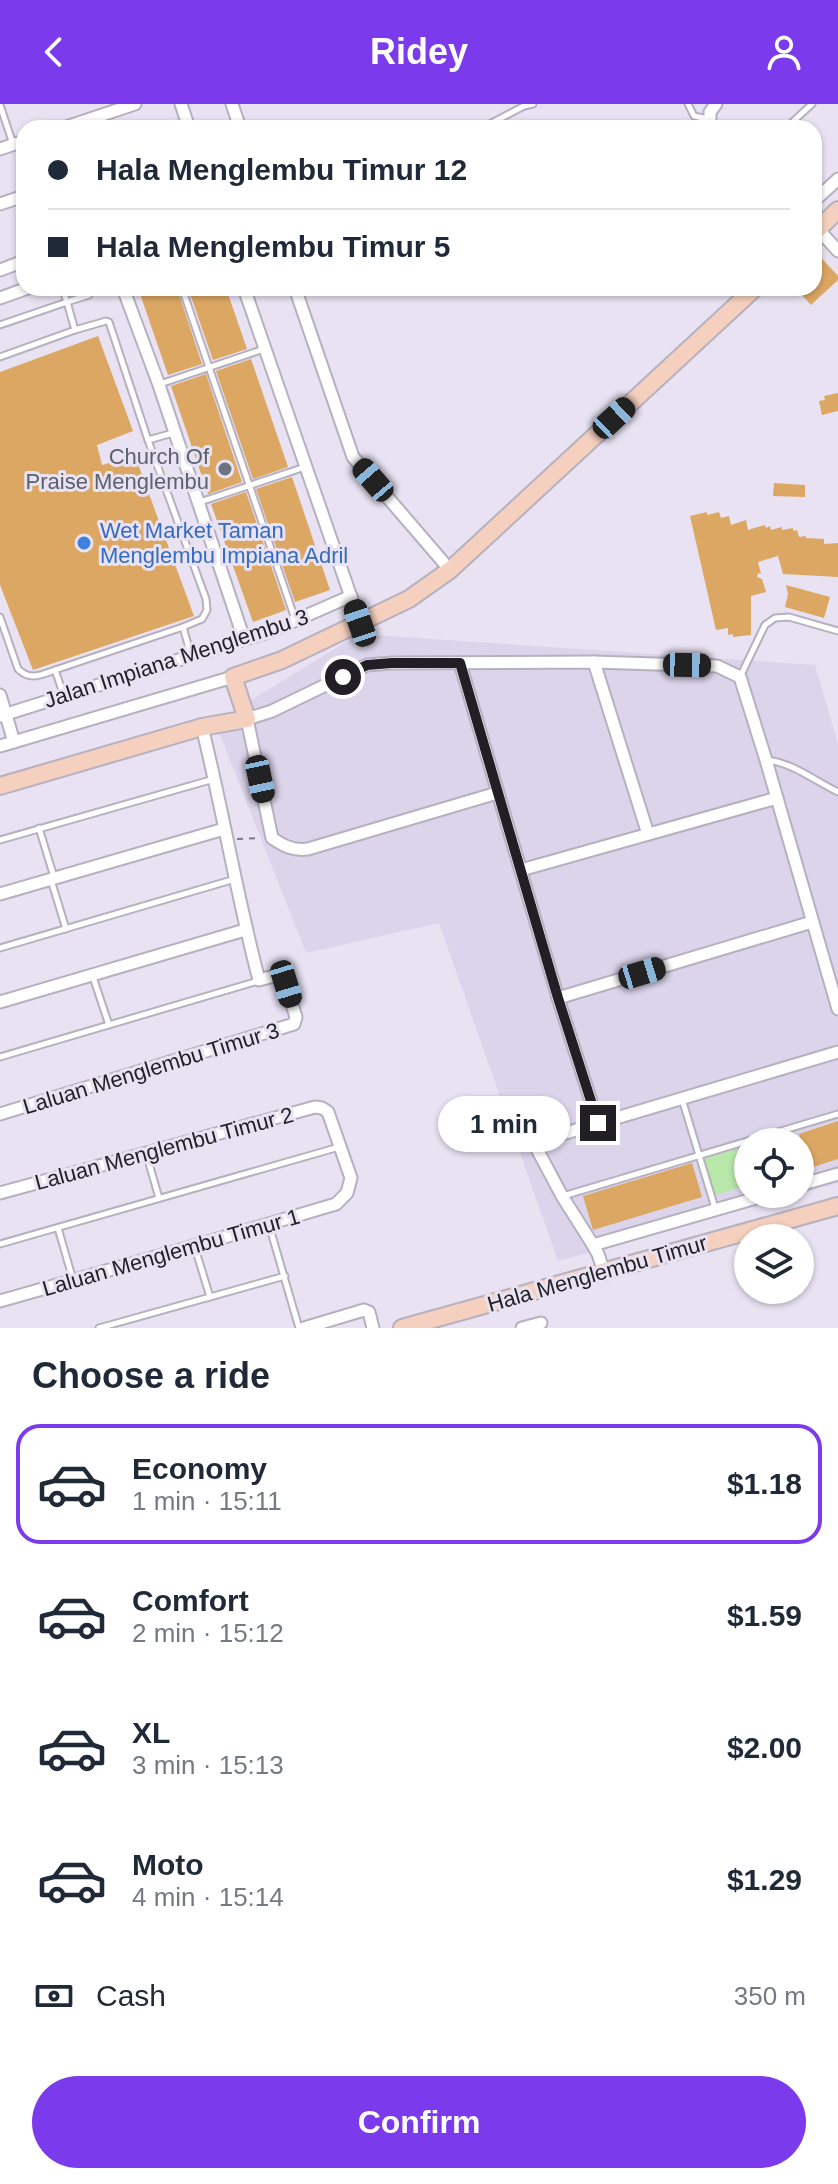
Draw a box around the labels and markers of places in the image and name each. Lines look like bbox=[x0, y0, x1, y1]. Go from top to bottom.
place label: Church Of Praise Menglembu bbox=[26, 444, 210, 494]
marker: Church Of Praise Menglembu bbox=[216, 460, 234, 478]
place label: Wet Market Taman Menglembu Impiana Adril bbox=[100, 518, 348, 568]
marker: Wet Market Taman Menglembu Impiana Adril bbox=[75, 534, 93, 552]

